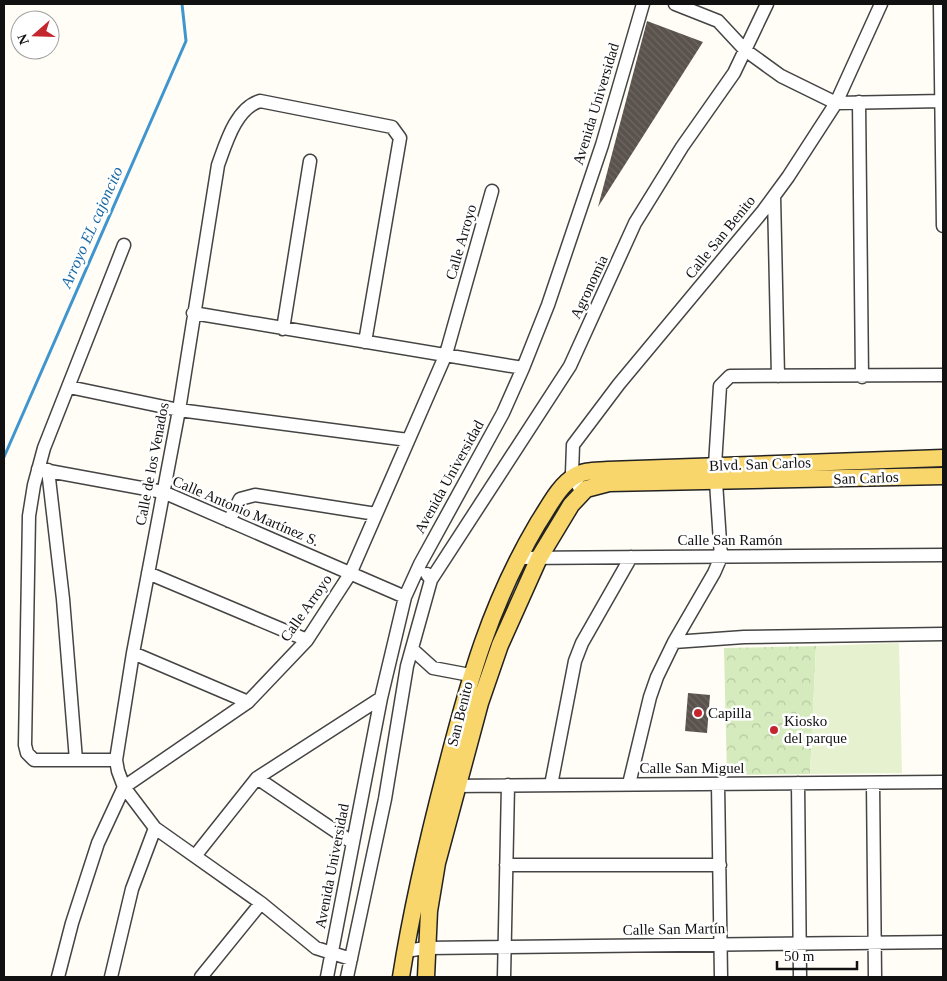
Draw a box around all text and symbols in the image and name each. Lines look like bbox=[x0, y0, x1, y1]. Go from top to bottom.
north arrow bbox=[10, 10, 60, 60]
text: N bbox=[14, 32, 32, 47]
street label: Avenida Universidad bbox=[570, 41, 622, 167]
water label: Arroyo EL cajoncito bbox=[57, 164, 127, 292]
street label: Calle San Benito bbox=[682, 192, 758, 282]
street label: Calle Arroyo bbox=[443, 202, 479, 282]
street label: Agronomia bbox=[567, 252, 611, 321]
street label: Calle de los Venados bbox=[132, 401, 172, 527]
street label: Avenida Universidad bbox=[411, 417, 487, 536]
street label: Blvd. San Carlos bbox=[709, 454, 811, 474]
street label: San Carlos bbox=[833, 469, 899, 487]
street label: Calle Antonio Martínez S. bbox=[170, 473, 322, 549]
street label: Calle San Ramón bbox=[678, 532, 783, 548]
street label: Calle Arroyo bbox=[277, 572, 335, 644]
street label: San Benito bbox=[444, 680, 476, 748]
place label: Capilla bbox=[708, 705, 752, 721]
marker: Capilla bbox=[692, 707, 704, 719]
place label: Kiosko del parque bbox=[784, 713, 847, 746]
marker: Kiosko del parque bbox=[768, 724, 780, 736]
street label: Calle San Miguel bbox=[640, 760, 745, 776]
street label: Avenida Universidad bbox=[312, 802, 352, 930]
street label: Calle San Martín bbox=[623, 920, 726, 938]
scale bar bbox=[777, 938, 857, 970]
text: 50 m bbox=[784, 948, 815, 964]

